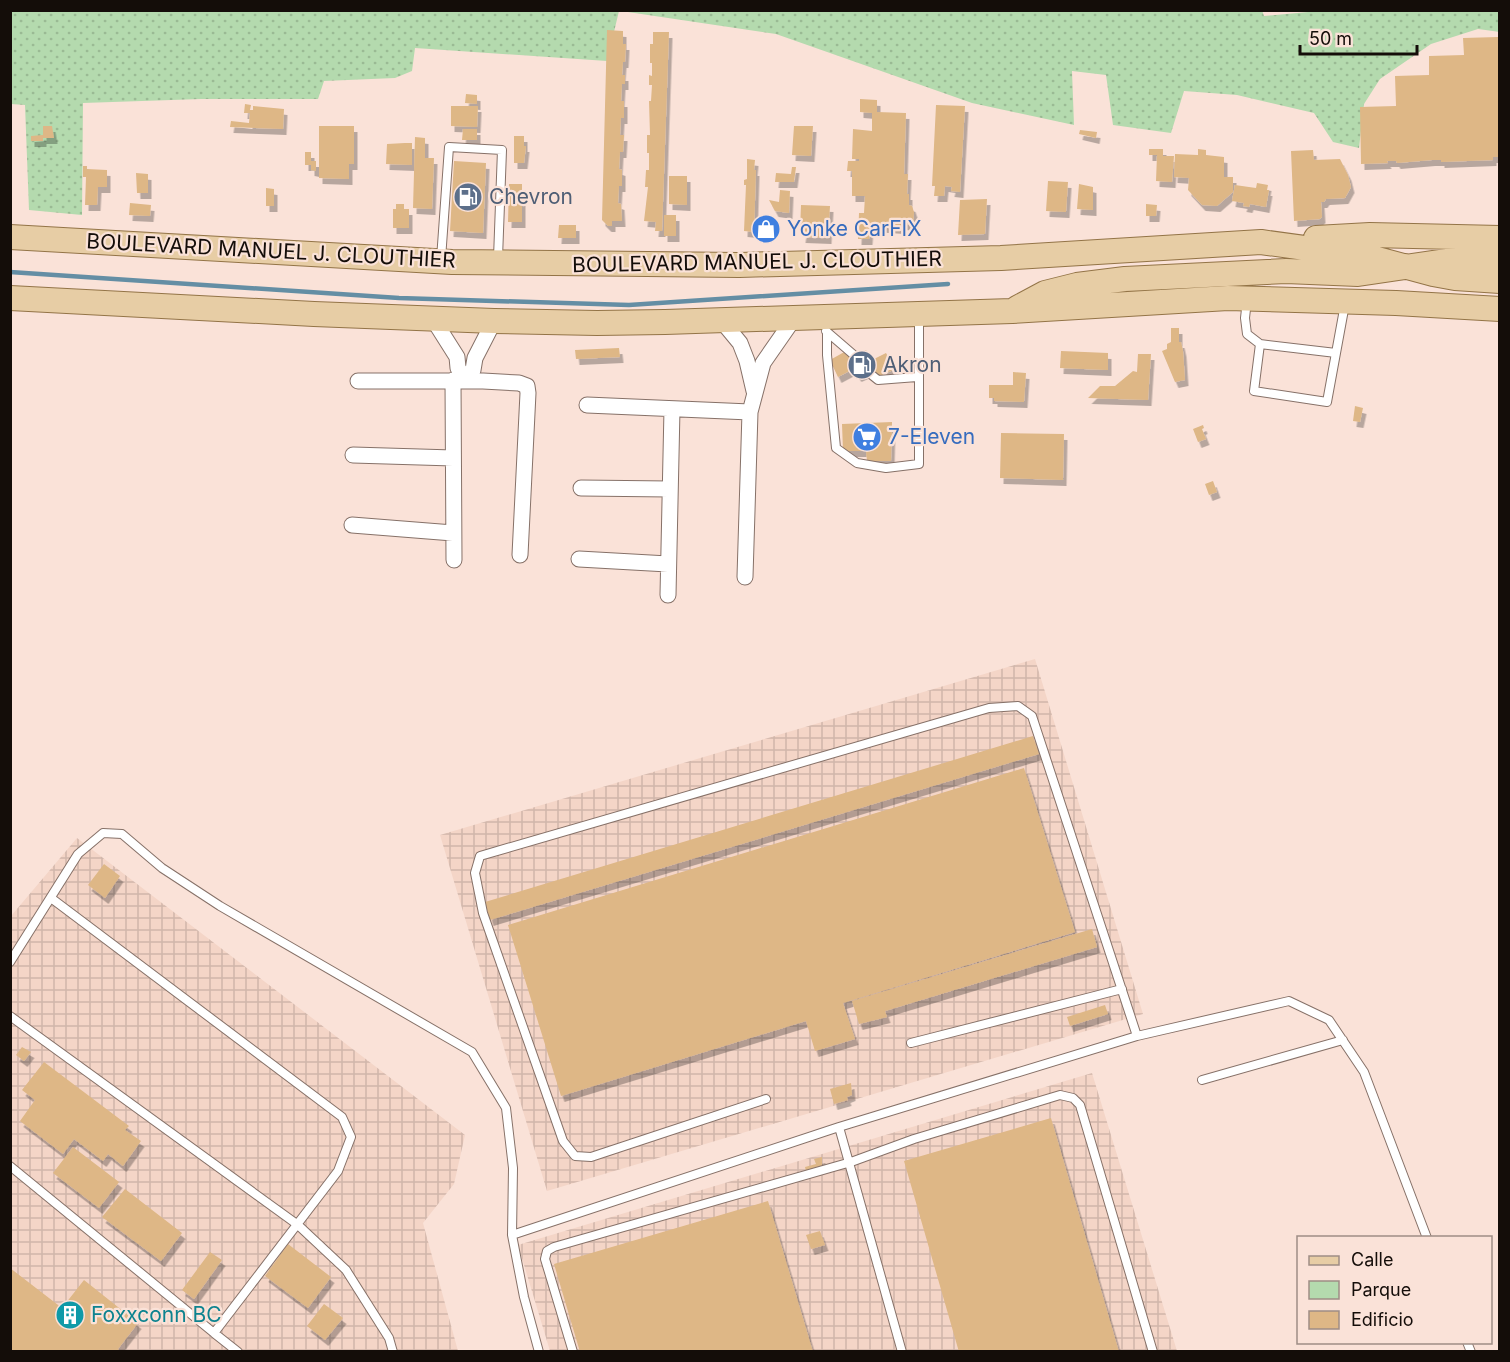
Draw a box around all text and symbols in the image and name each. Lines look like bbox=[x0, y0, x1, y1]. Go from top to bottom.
scale bar bbox=[1300, 18, 1417, 56]
text: 50 m bbox=[1309, 28, 1352, 49]
fuel station icon: Chevron bbox=[452, 181, 484, 213]
place label: Chevron bbox=[489, 184, 573, 209]
shop icon: Yonke CarFIX bbox=[750, 213, 782, 245]
place label: Yonke CarFIX bbox=[787, 216, 922, 241]
street label: BOULEVARD MANUEL J. CLOUTHIER bbox=[86, 228, 456, 273]
street label: BOULEVARD MANUEL J. CLOUTHIER bbox=[572, 246, 942, 277]
fuel station icon: Akron bbox=[846, 349, 878, 381]
place label: Akron bbox=[883, 352, 942, 377]
supermarket icon: 7-Eleven bbox=[851, 421, 883, 453]
place label: 7-Eleven bbox=[888, 424, 975, 449]
legend bbox=[1297, 1236, 1492, 1344]
text: Calle bbox=[1351, 1249, 1393, 1270]
text: Parque bbox=[1351, 1279, 1411, 1300]
building icon: Foxxconn BC bbox=[54, 1299, 86, 1331]
place label: Foxxconn BC bbox=[91, 1302, 222, 1327]
text: Edificio bbox=[1351, 1309, 1414, 1330]

